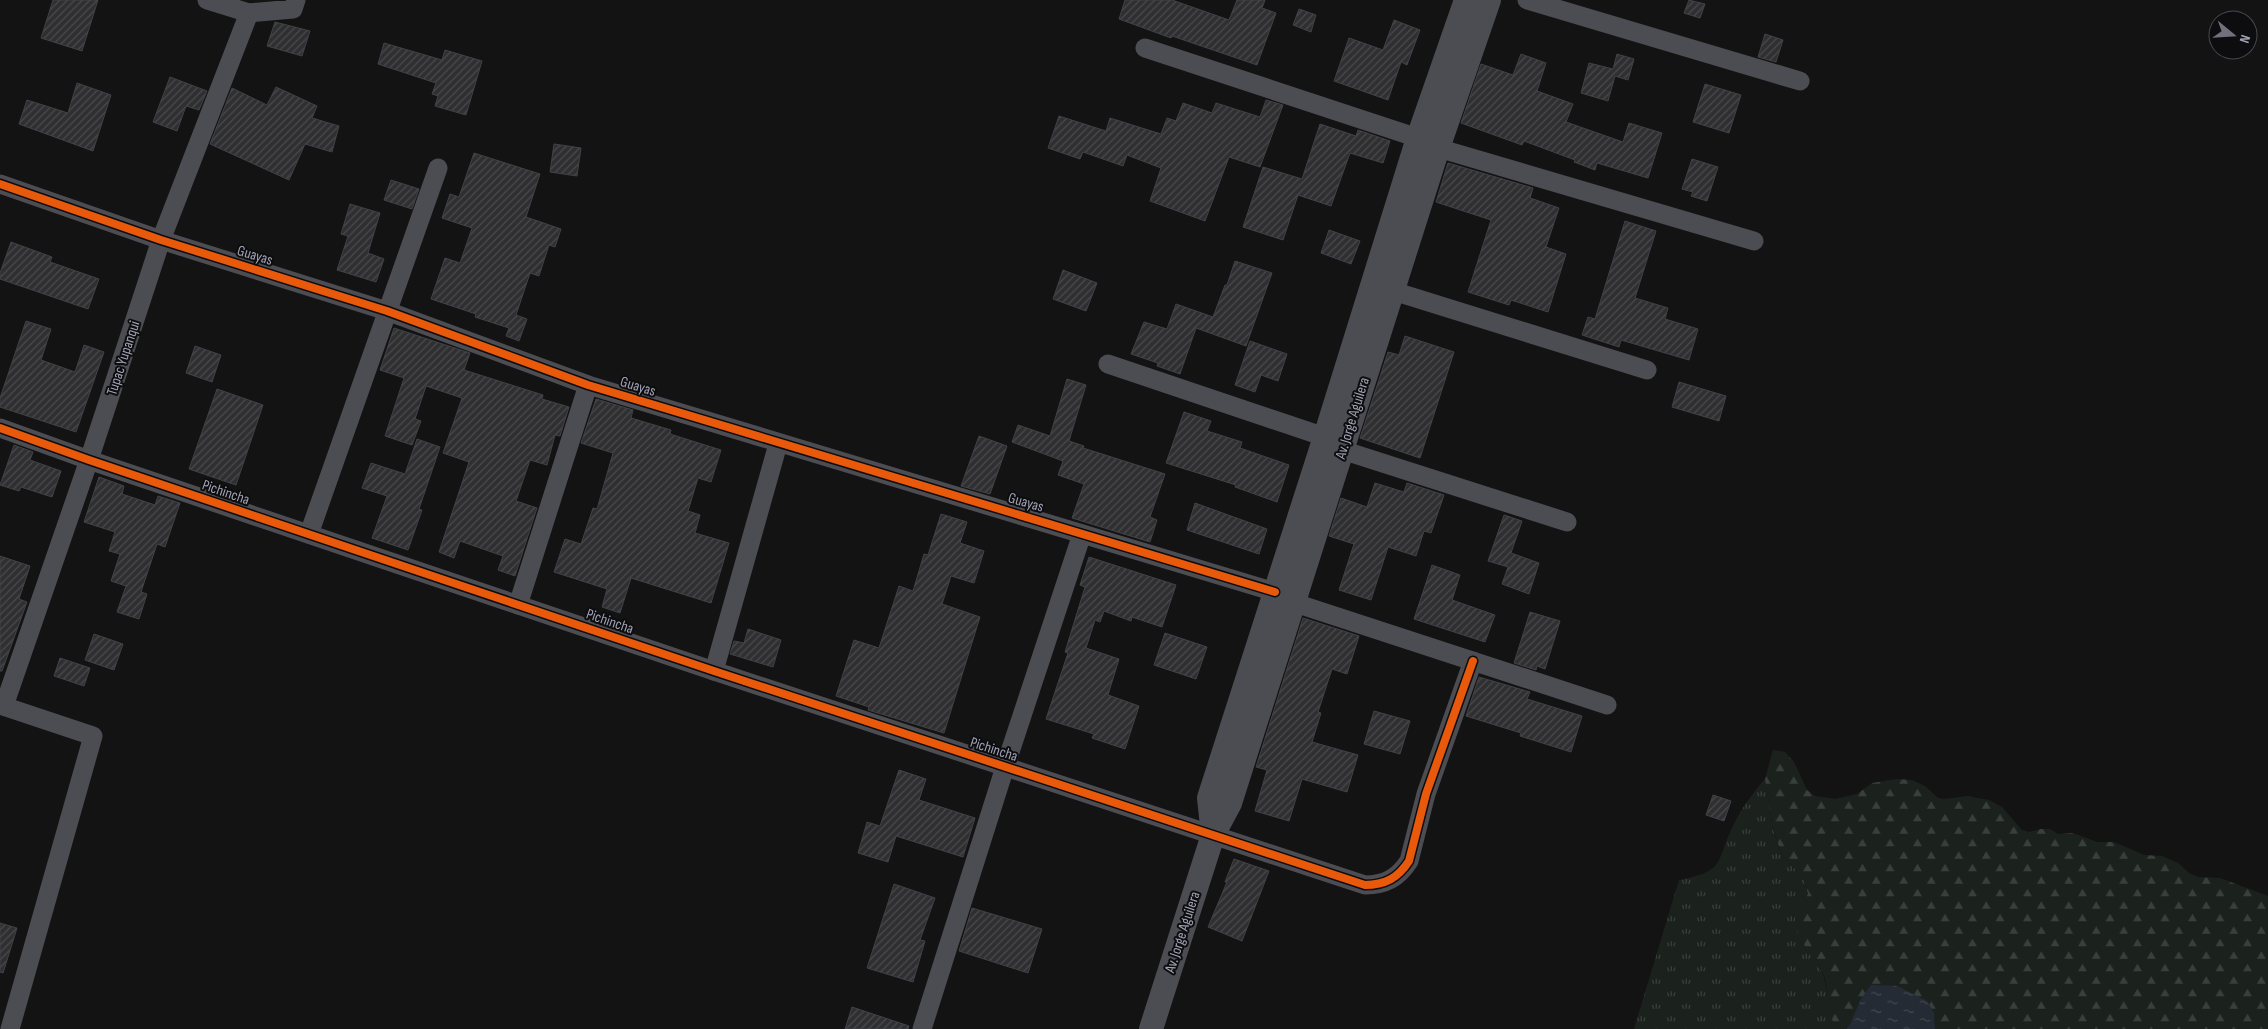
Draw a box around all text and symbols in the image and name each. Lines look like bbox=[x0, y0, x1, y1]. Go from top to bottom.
north arrow bbox=[2208, 10, 2258, 60]
text: N bbox=[2236, 33, 2254, 45]
street label: Guayas bbox=[235, 241, 275, 270]
street label: Tupac Yupanqui bbox=[103, 318, 145, 398]
street label: Guayas bbox=[618, 372, 658, 401]
street label: Av. Jorge Aguilera bbox=[1331, 375, 1374, 462]
street label: Pichincha bbox=[200, 476, 252, 509]
street label: Guayas bbox=[1006, 488, 1046, 517]
street label: Pichincha bbox=[584, 605, 636, 638]
street label: Pichincha bbox=[968, 733, 1020, 766]
street label: Av. Jorge Aguilera bbox=[1160, 889, 1205, 976]

